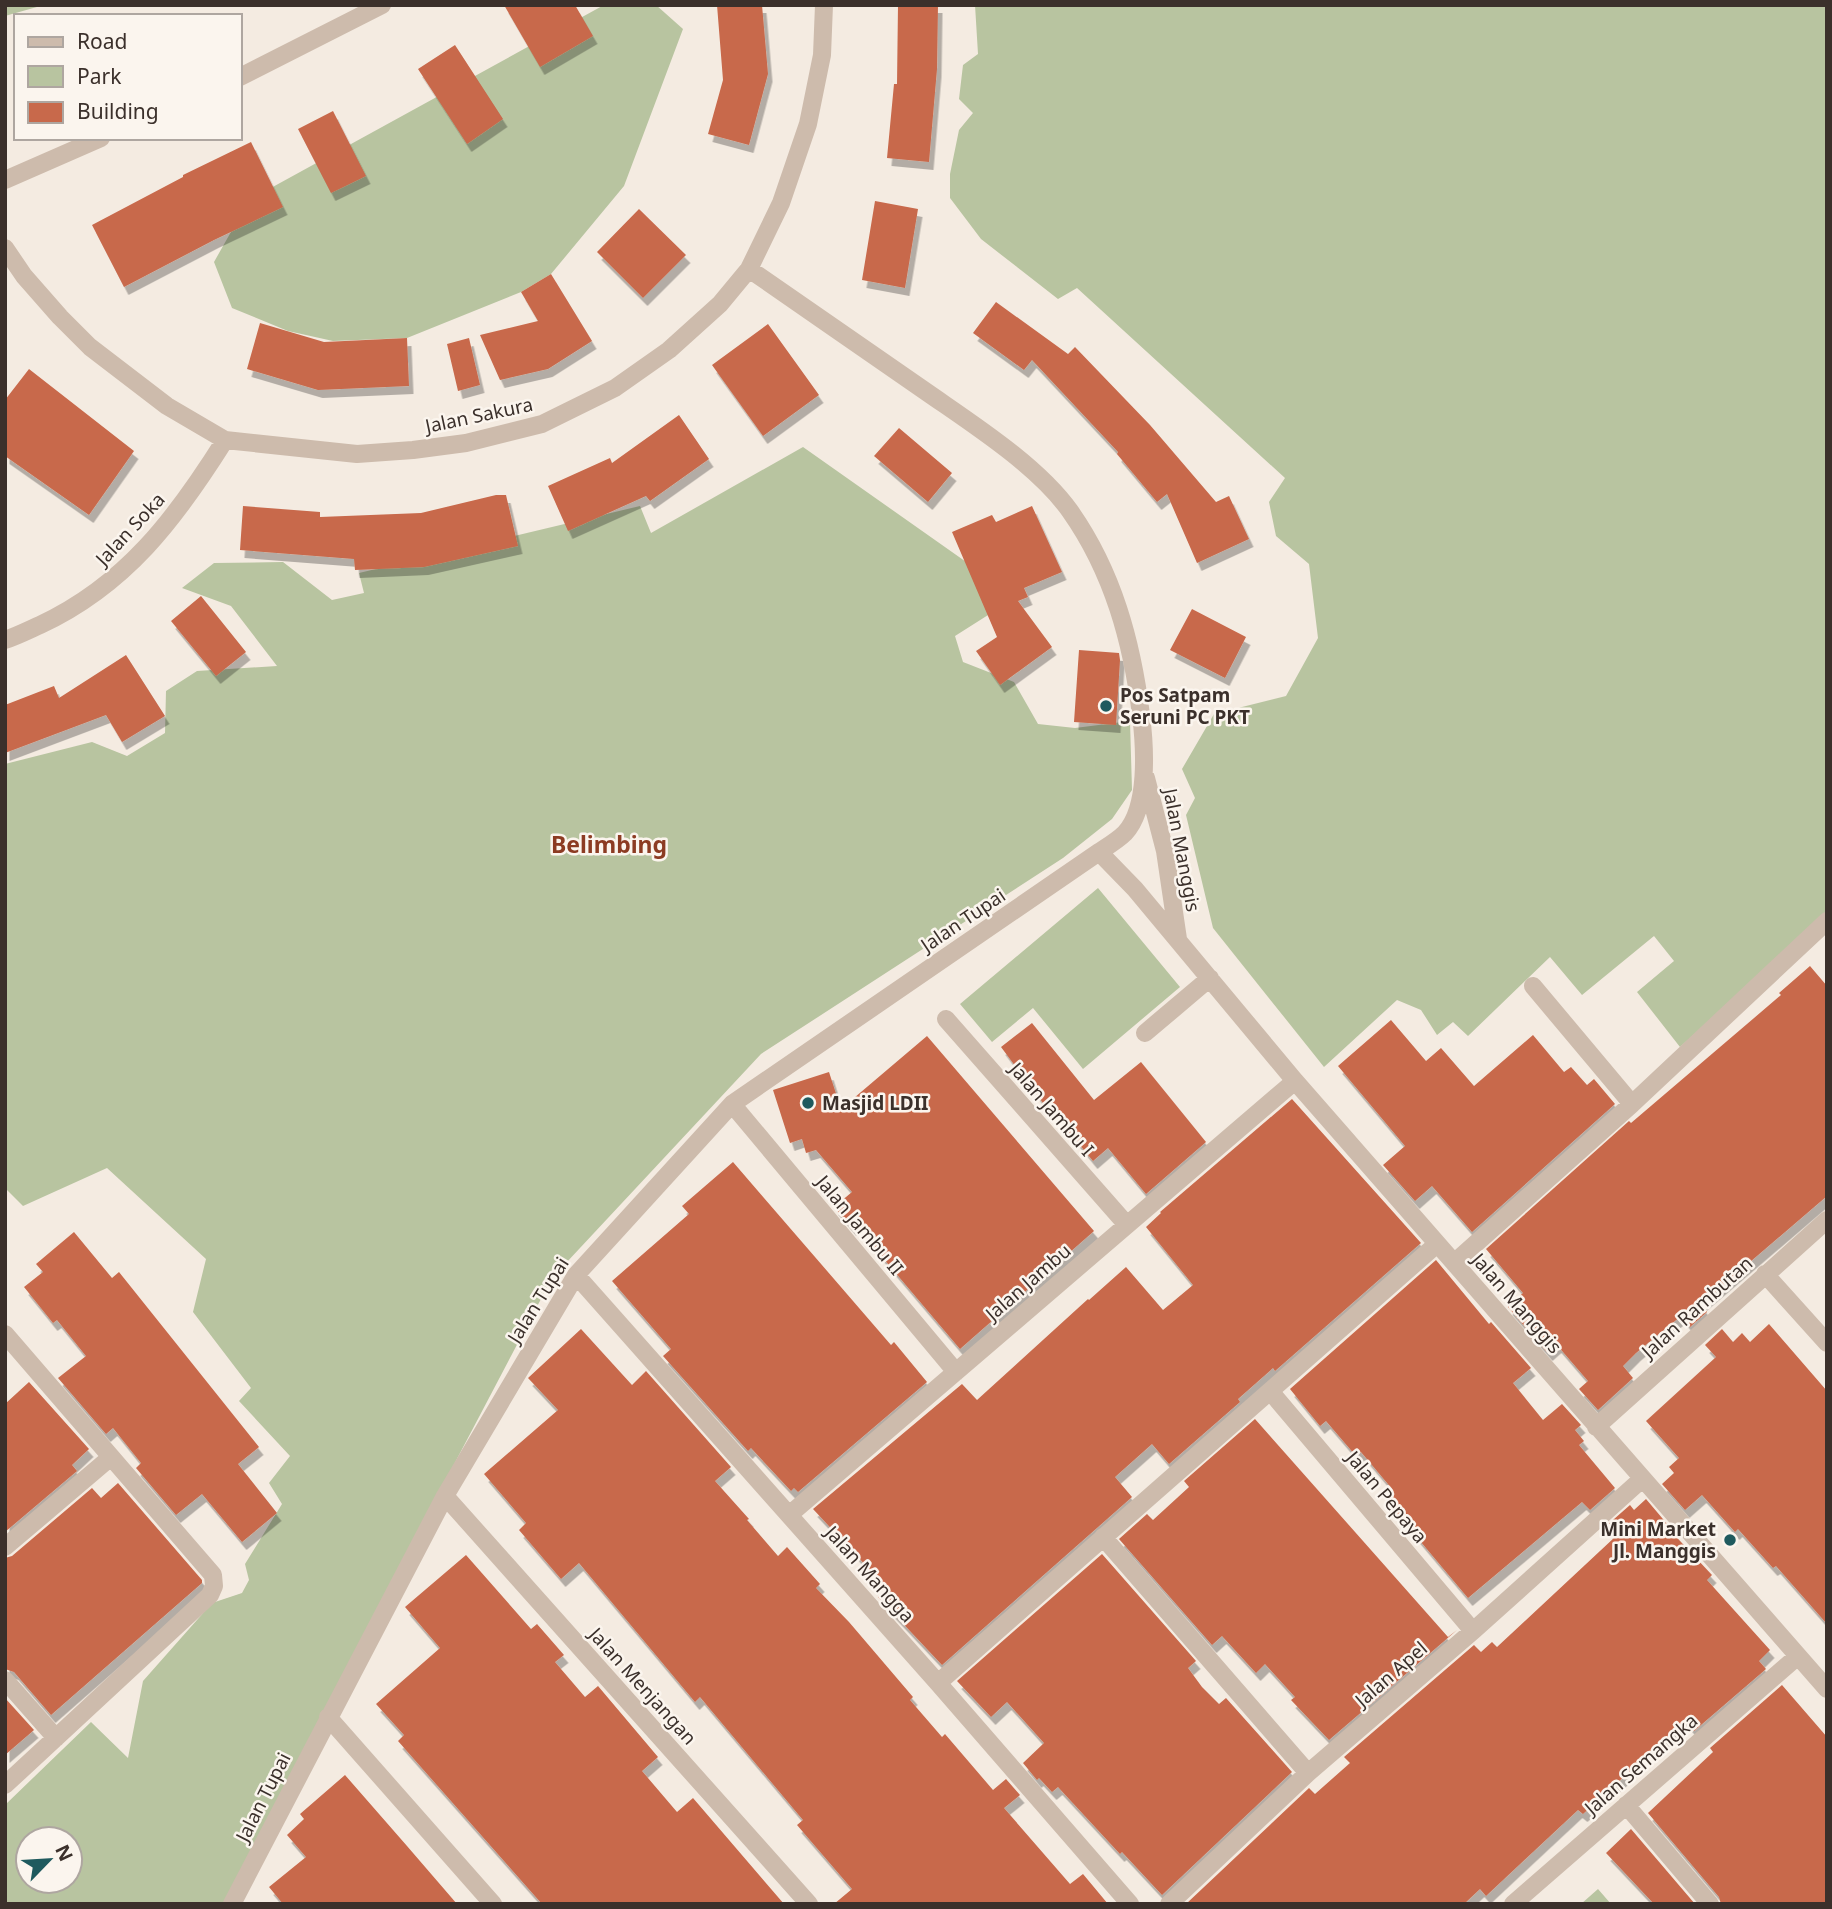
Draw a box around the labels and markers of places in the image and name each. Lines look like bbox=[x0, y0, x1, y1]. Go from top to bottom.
place label: Pos Satpam Seruni PC PKT bbox=[1120, 682, 1250, 730]
marker: Pos Satpam Seruni PC PKT bbox=[1098, 698, 1114, 714]
place label: Masjid LDII bbox=[822, 1090, 928, 1116]
marker: Masjid LDII bbox=[800, 1095, 816, 1111]
place label: Mini Market Jl. Manggis bbox=[1600, 1516, 1716, 1564]
marker: Mini Market Jl. Manggis bbox=[1722, 1532, 1738, 1548]

